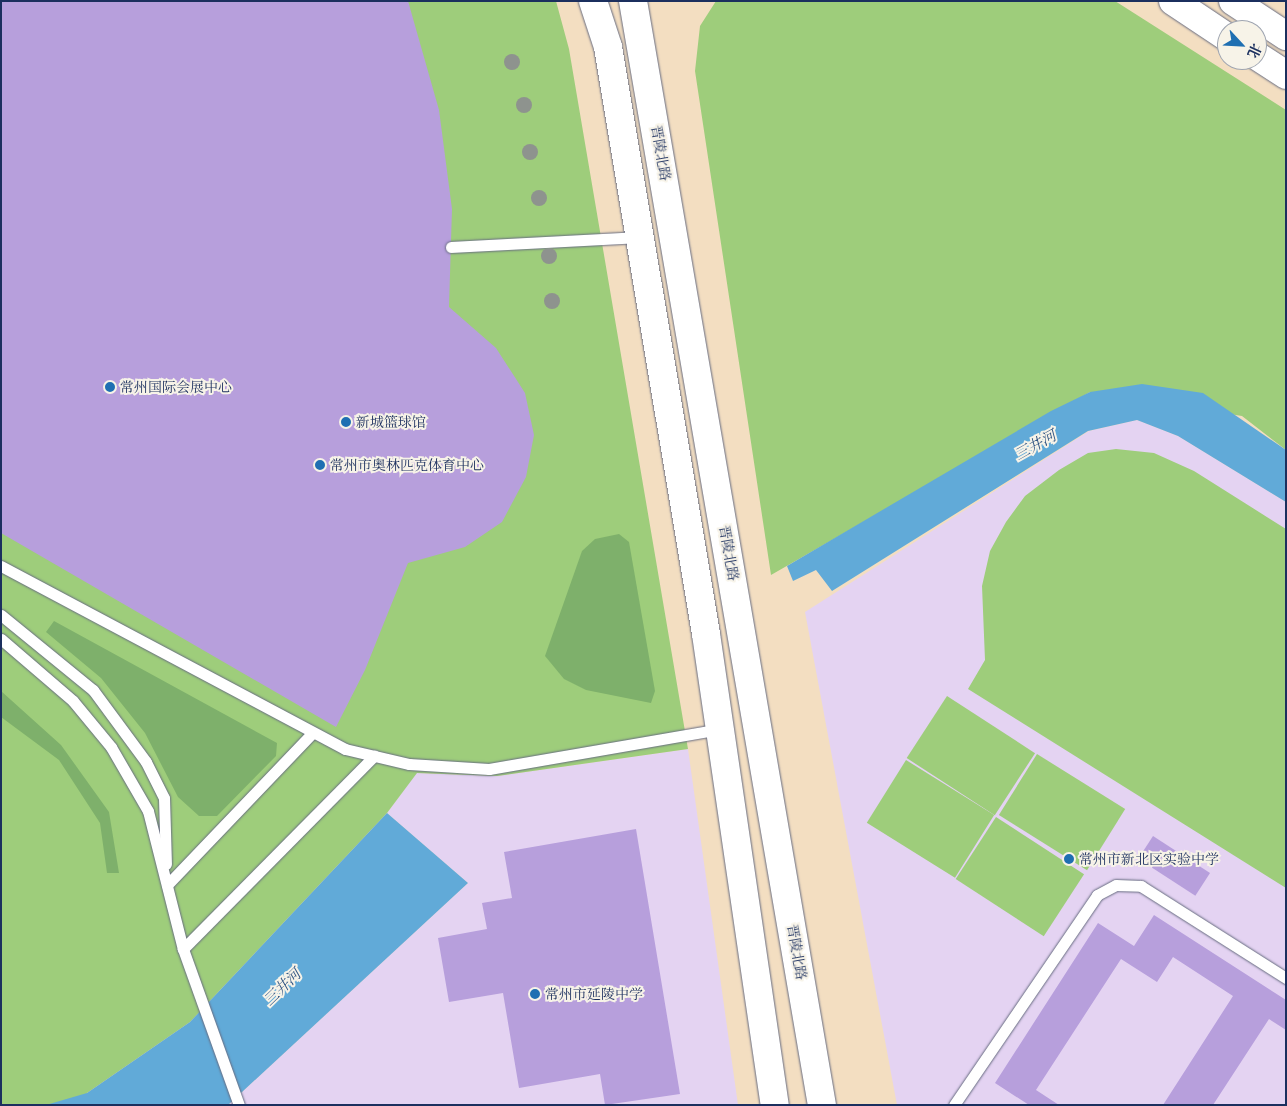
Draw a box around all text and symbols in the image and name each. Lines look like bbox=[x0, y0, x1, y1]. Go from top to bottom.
north arrow bbox=[1217, 20, 1267, 70]
text: 北 bbox=[1244, 41, 1266, 61]
street label: 晋陵北路 bbox=[648, 124, 674, 182]
place label: 常州国际会展中心 bbox=[120, 379, 232, 395]
marker: 常州国际会展中心 bbox=[104, 381, 116, 393]
place label: 新城篮球馆 bbox=[356, 414, 426, 430]
marker: 新城篮球馆 bbox=[340, 416, 352, 428]
water label: 三井河 bbox=[1011, 426, 1059, 464]
place label: 常州市奥林匹克体育中心 bbox=[330, 457, 484, 473]
marker: 常州市奥林匹克体育中心 bbox=[314, 459, 326, 471]
street label: 晋陵北路 bbox=[716, 524, 742, 582]
place label: 常州市新北区实验中学 bbox=[1079, 851, 1219, 867]
marker: 常州市新北区实验中学 bbox=[1063, 853, 1075, 865]
street label: 晋陵北路 bbox=[784, 923, 810, 981]
water label: 三井河 bbox=[260, 965, 304, 1009]
place label: 常州市延陵中学 bbox=[545, 986, 643, 1002]
marker: 常州市延陵中学 bbox=[529, 988, 541, 1000]

